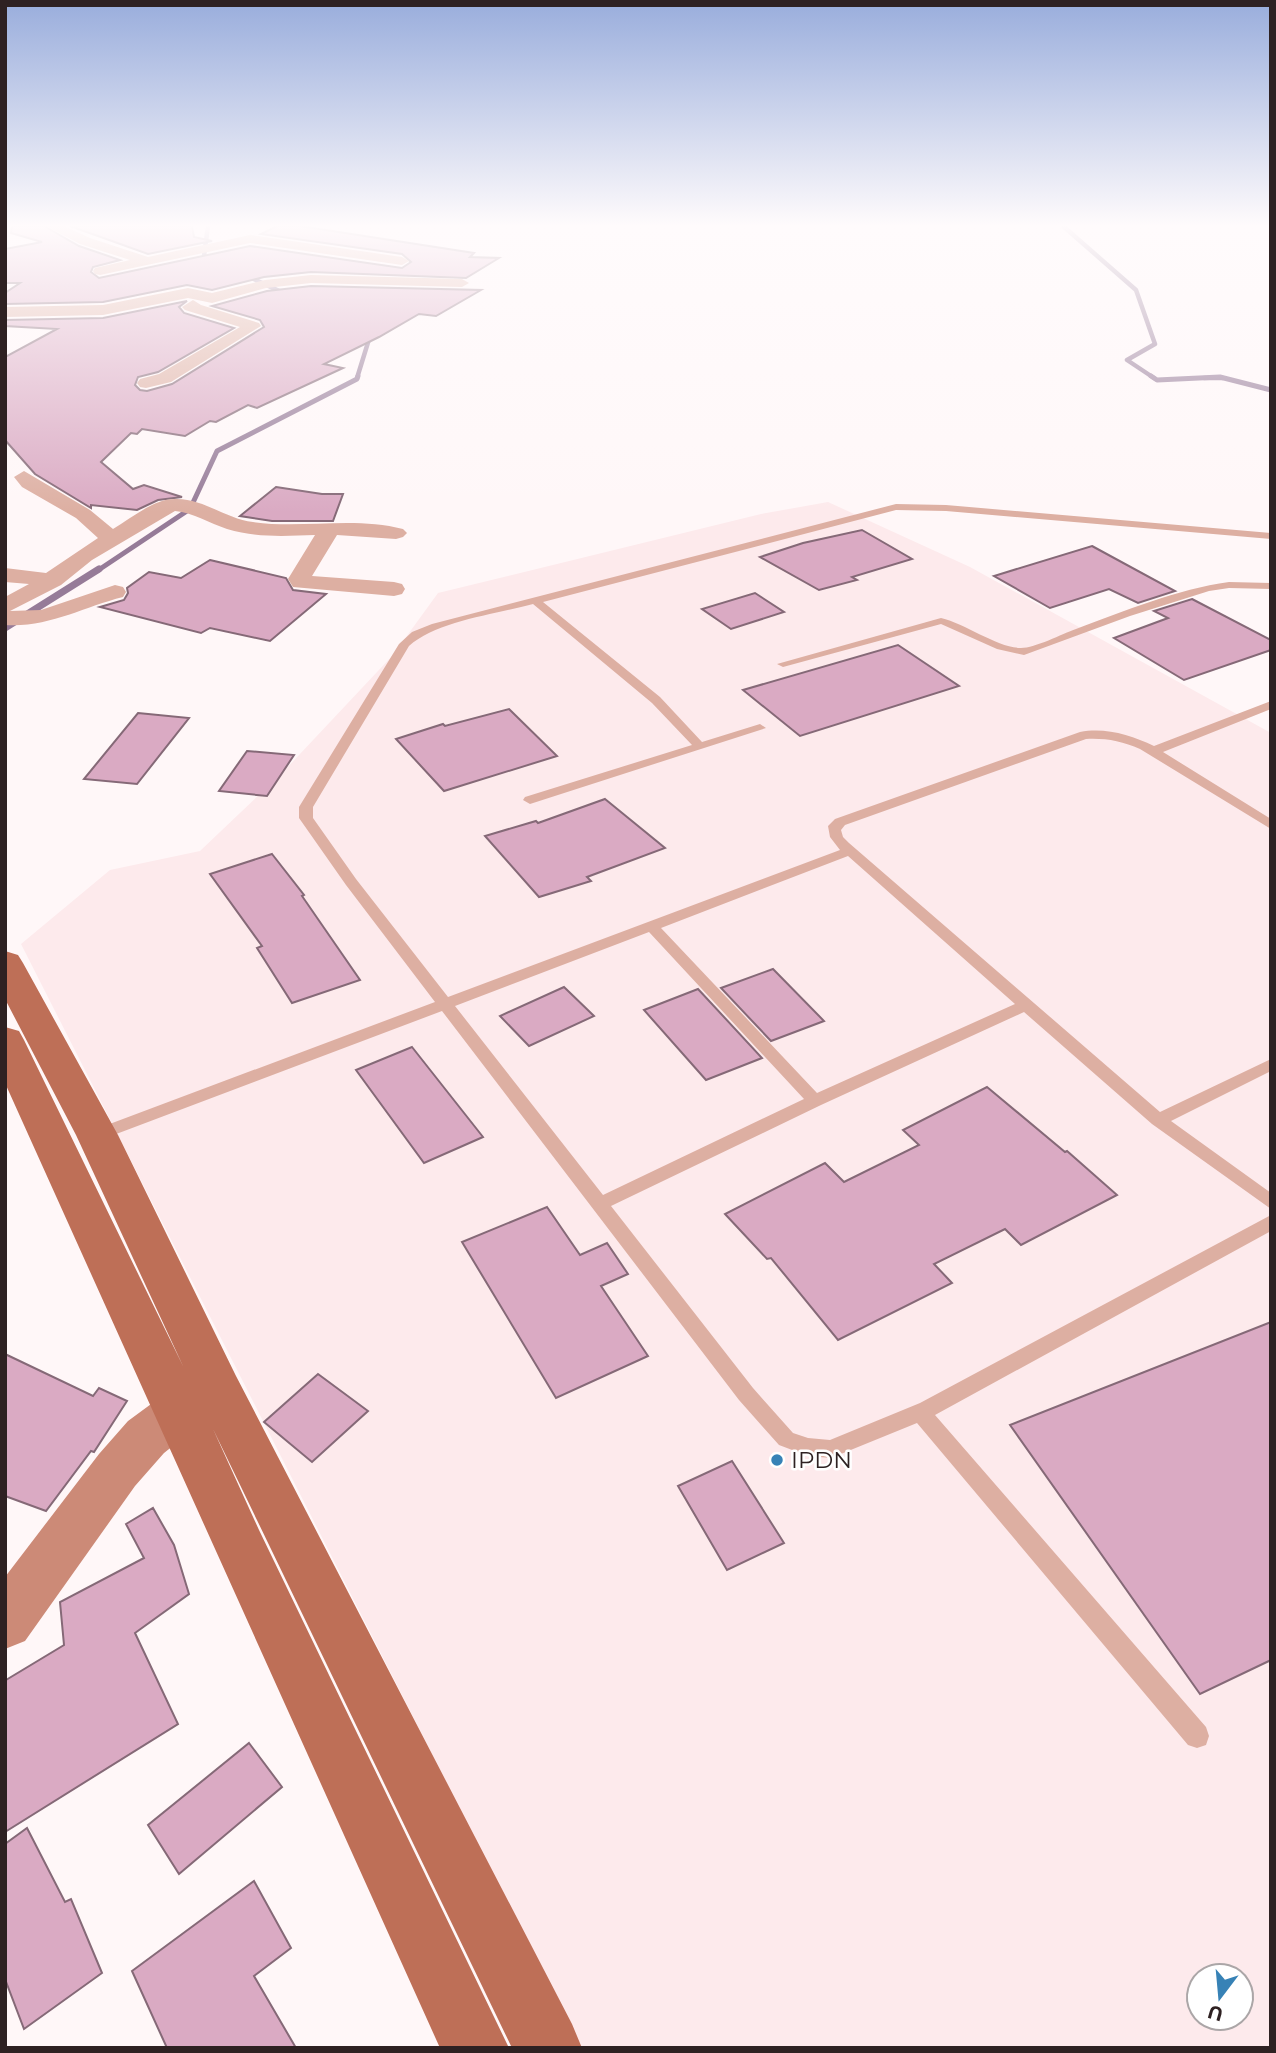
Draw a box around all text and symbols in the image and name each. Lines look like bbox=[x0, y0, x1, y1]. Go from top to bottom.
place label: IPDN bbox=[791, 1446, 852, 1474]
marker: IPDN bbox=[769, 1452, 785, 1468]
north arrow bbox=[1185, 1962, 1255, 2032]
text: U bbox=[1205, 2000, 1226, 2026]

